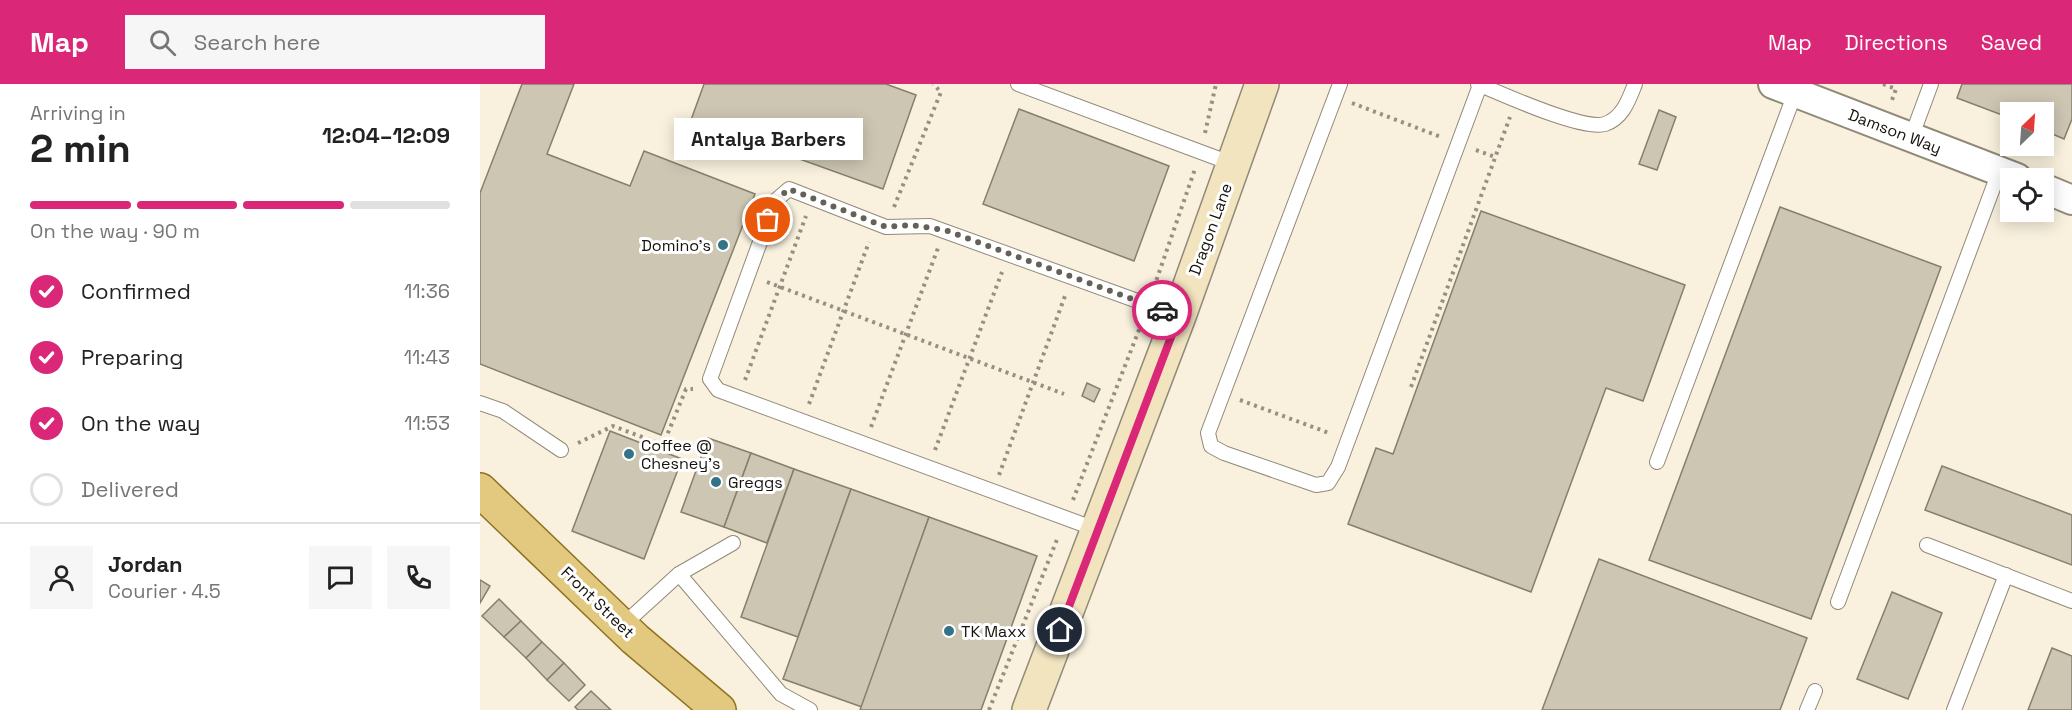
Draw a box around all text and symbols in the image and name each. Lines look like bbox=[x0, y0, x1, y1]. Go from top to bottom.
search box bbox=[125, 15, 545, 69]
text: Map bbox=[30, 24, 89, 60]
icon: search bbox=[146, 26, 179, 59]
text: Search here bbox=[194, 28, 321, 56]
text: Map bbox=[1768, 29, 1812, 56]
text: Directions bbox=[1845, 29, 1948, 56]
text: Saved bbox=[1981, 29, 2042, 56]
text: Arriving in bbox=[30, 100, 126, 126]
north arrow bbox=[2000, 102, 2054, 156]
map controls bbox=[2000, 102, 2054, 222]
street label: Damson Way bbox=[1845, 104, 1944, 159]
callout: Antalya Barbers bbox=[674, 118, 862, 160]
text: 12:04–12:09 bbox=[322, 121, 450, 149]
text: 2 min bbox=[30, 124, 131, 173]
text: Antalya Barbers bbox=[691, 126, 846, 152]
button: locate bbox=[2000, 168, 2054, 222]
street label: Dragon Lane bbox=[1184, 180, 1237, 278]
pin bbox=[742, 194, 793, 245]
icon: bag bbox=[751, 203, 784, 236]
text: On the way · 90 m bbox=[30, 218, 200, 244]
place label: Domino's bbox=[641, 235, 711, 256]
marker: Domino's bbox=[716, 238, 730, 252]
icon: check bbox=[30, 275, 63, 308]
text: Confirmed bbox=[81, 277, 191, 305]
text: 11:36 bbox=[404, 278, 450, 304]
courier bbox=[1132, 280, 1192, 340]
icon: car bbox=[1146, 294, 1179, 327]
icon: check bbox=[30, 341, 63, 374]
text: Preparing bbox=[81, 343, 183, 371]
text: 11:43 bbox=[404, 344, 450, 370]
icon: check bbox=[30, 407, 63, 440]
text: On the way bbox=[81, 409, 200, 437]
text: 11:53 bbox=[404, 410, 450, 436]
place label: Coffee @ Chesney's bbox=[641, 435, 720, 474]
marker: Coffee @ Chesney's bbox=[622, 447, 636, 461]
place label: Greggs bbox=[728, 472, 783, 493]
text: Delivered bbox=[81, 475, 179, 503]
marker: Greggs bbox=[709, 475, 723, 489]
button: person bbox=[30, 546, 93, 609]
button: chat bbox=[309, 546, 372, 609]
button: phone bbox=[387, 546, 450, 609]
text: Jordan bbox=[108, 550, 183, 578]
street label: Front Street bbox=[556, 562, 639, 643]
text: Courier · 4.5 bbox=[108, 578, 221, 604]
pin bbox=[1034, 604, 1085, 655]
icon: home bbox=[1043, 613, 1076, 646]
place label: TK Maxx bbox=[961, 621, 1026, 642]
marker: TK Maxx bbox=[942, 624, 956, 638]

